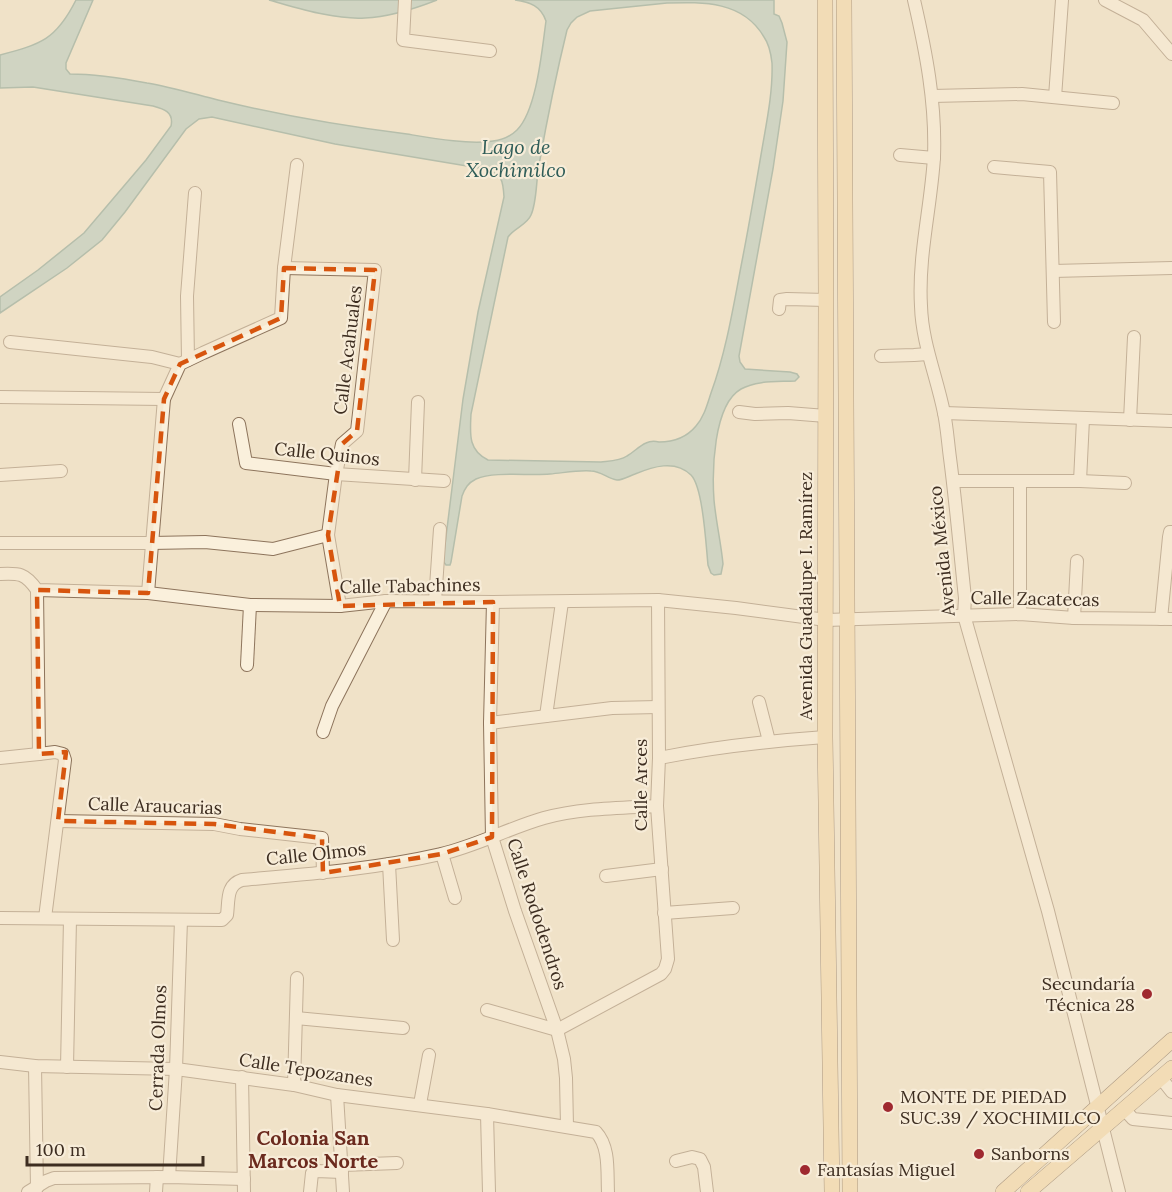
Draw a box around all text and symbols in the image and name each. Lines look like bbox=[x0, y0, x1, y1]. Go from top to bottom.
water label: Lago de Xochimilco bbox=[466, 134, 566, 182]
street label: Calle Acahuales bbox=[328, 284, 367, 416]
street label: Calle Quinos bbox=[273, 437, 381, 470]
street label: Avenida Guadalupe I. Ramírez bbox=[794, 472, 817, 721]
street label: Avenida México bbox=[923, 485, 960, 618]
street label: Calle Tabachines bbox=[339, 573, 481, 598]
street label: Calle Zacatecas bbox=[970, 586, 1100, 611]
street label: Calle Arces bbox=[629, 739, 652, 831]
street label: Calle Araucarias bbox=[87, 792, 223, 819]
street label: Calle Rododendros bbox=[502, 835, 573, 992]
street label: Calle Olmos bbox=[265, 837, 367, 870]
place label: Secundaría Técnica 28 bbox=[1042, 972, 1135, 1016]
street label: Cerrada Olmos bbox=[144, 985, 171, 1111]
marker: Secundaría Técnica 28 bbox=[1140, 987, 1154, 1001]
street label: Calle Tepozanes bbox=[237, 1048, 375, 1091]
place label: MONTE DE PIEDAD SUC.39 / XOCHIMILCO bbox=[900, 1085, 1101, 1129]
marker: MONTE DE PIEDAD SUC.39 / XOCHIMILCO bbox=[881, 1100, 895, 1114]
district label: Colonia San Marcos Norte bbox=[248, 1125, 379, 1173]
scale bar bbox=[27, 1129, 202, 1167]
text: 100 m bbox=[36, 1138, 86, 1161]
place label: Sanborns bbox=[991, 1142, 1069, 1165]
marker: Sanborns bbox=[972, 1147, 986, 1161]
place label: Fantasías Miguel bbox=[817, 1158, 955, 1181]
marker: Fantasías Miguel bbox=[798, 1163, 812, 1177]

